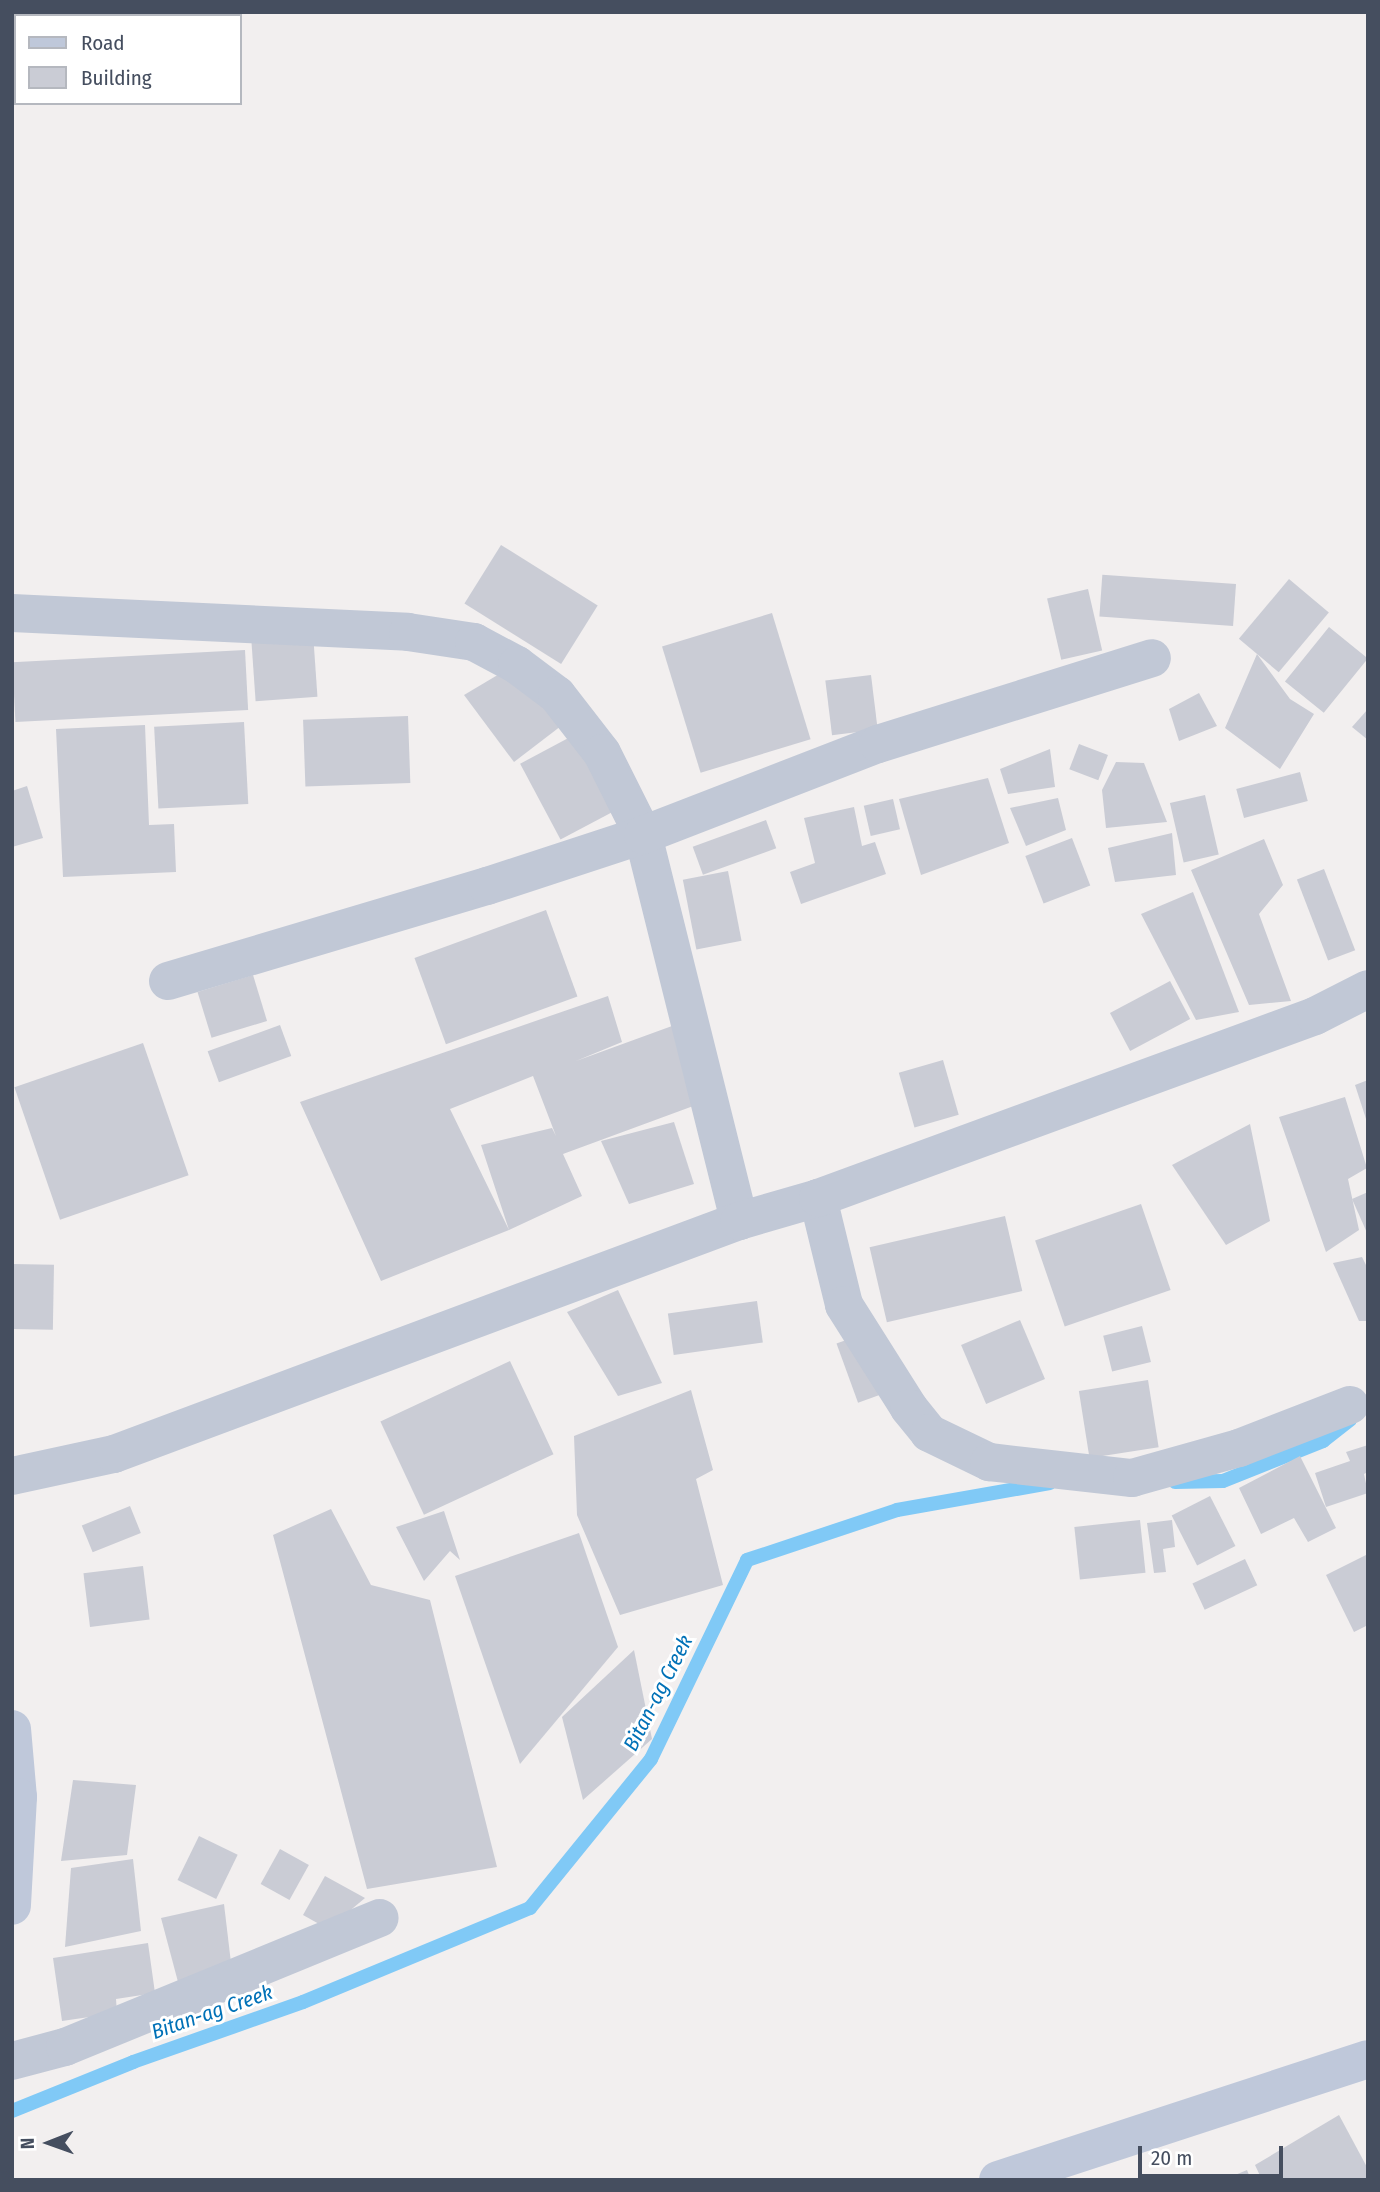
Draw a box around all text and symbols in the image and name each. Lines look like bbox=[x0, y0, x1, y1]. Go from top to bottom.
legend bbox=[14, 14, 242, 105]
text: Road bbox=[81, 30, 125, 56]
text: Building bbox=[81, 65, 152, 91]
water label: Bitan-ag Creek bbox=[618, 1631, 698, 1755]
water label: Bitan-ag Creek bbox=[148, 1979, 276, 2045]
north arrow bbox=[14, 2108, 84, 2178]
scale bar bbox=[1142, 2132, 1287, 2176]
text: N bbox=[16, 2137, 39, 2149]
text: 20 m bbox=[1151, 2145, 1192, 2171]

